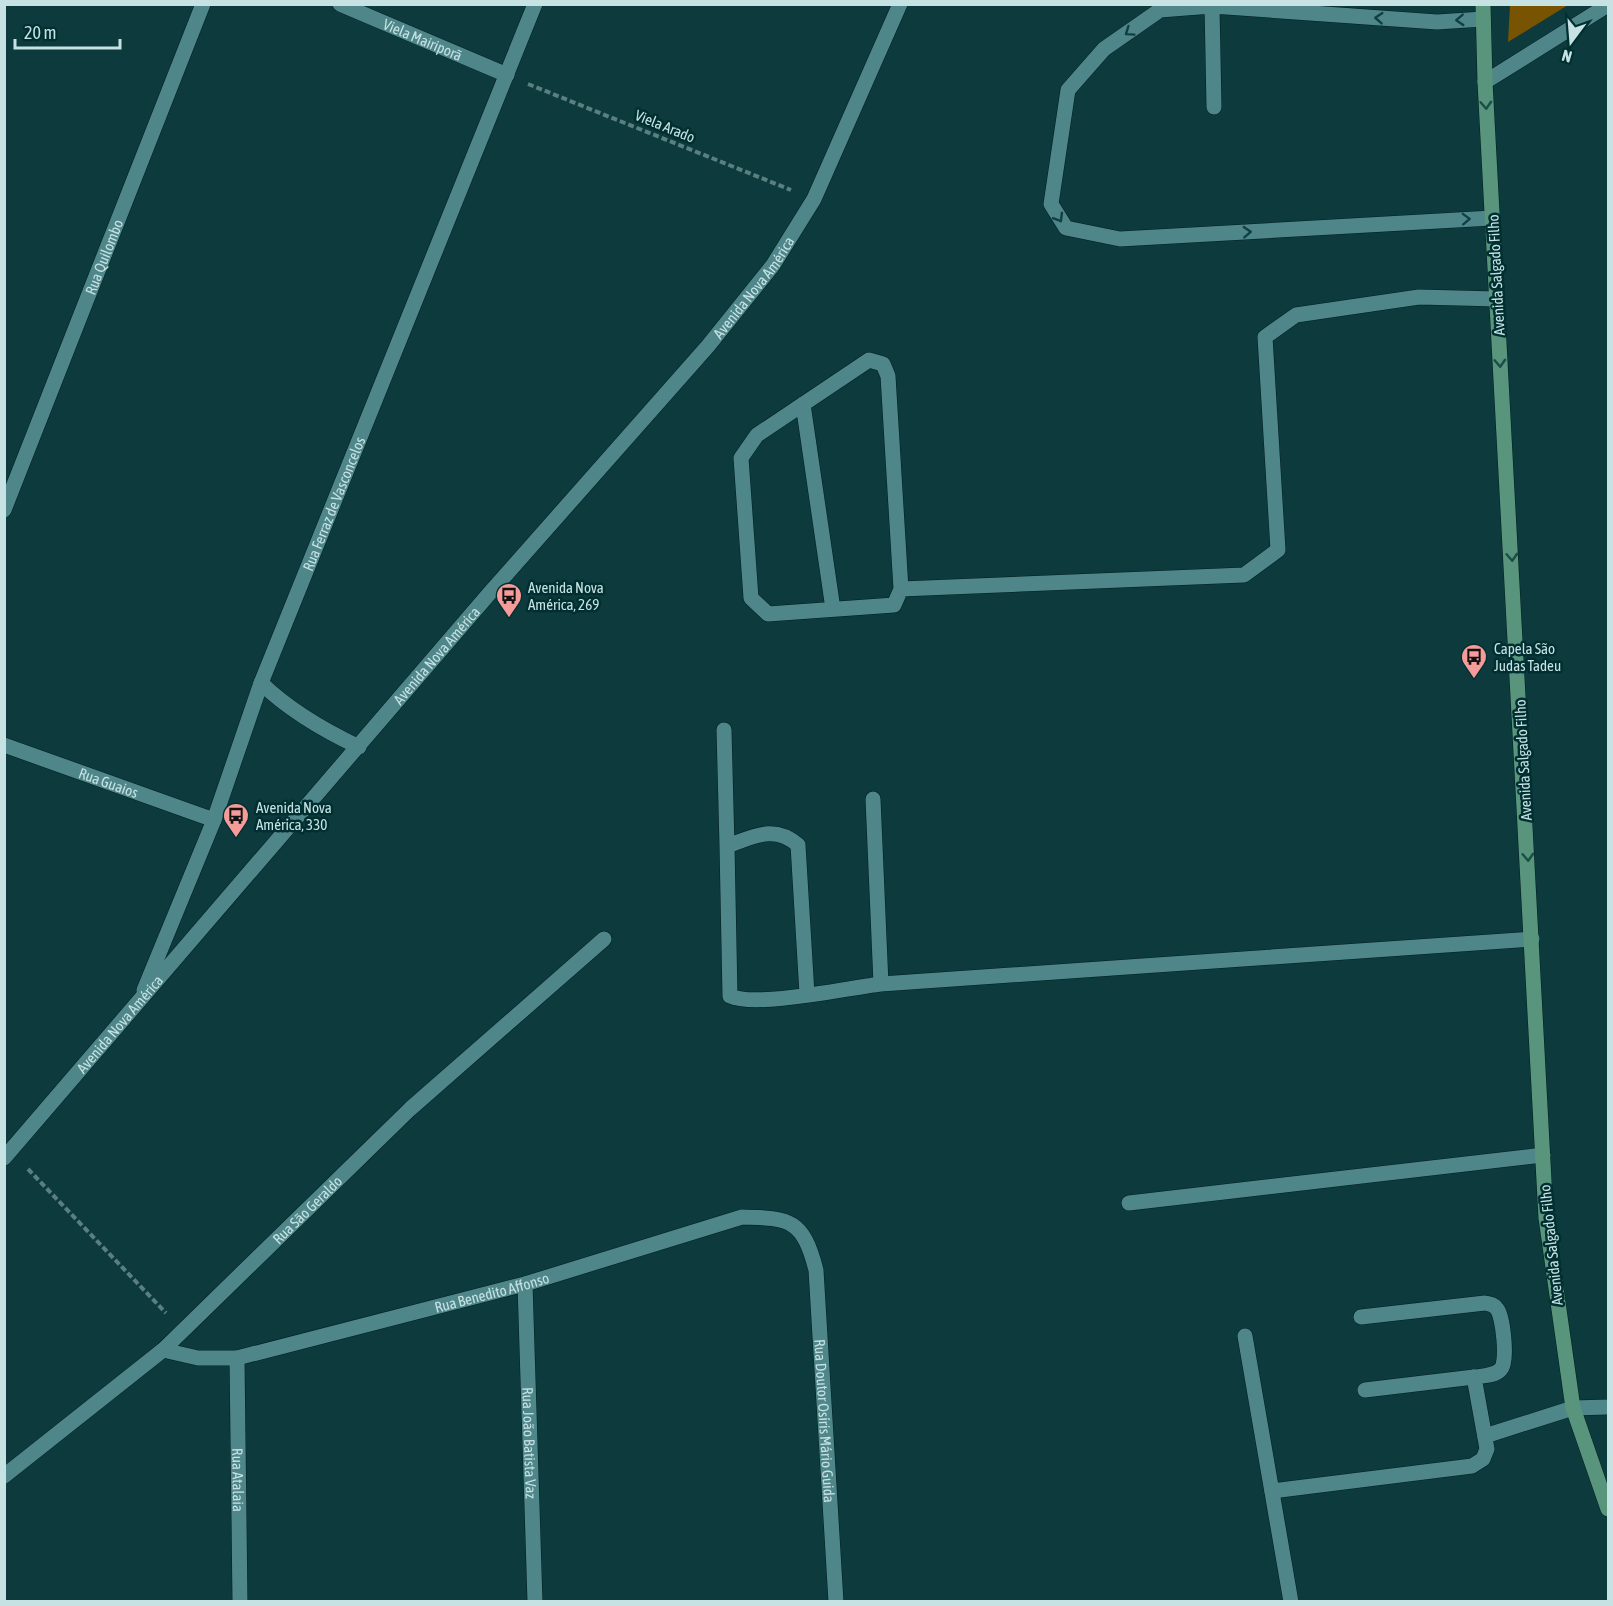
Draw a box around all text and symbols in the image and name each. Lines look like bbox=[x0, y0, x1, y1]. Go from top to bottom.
one-way arrow bbox=[1375, 11, 1384, 24]
scale bar bbox=[15, 12, 120, 50]
north arrow bbox=[1541, 12, 1601, 72]
one-way arrow bbox=[1456, 14, 1465, 27]
street label: Viela Mairiporã bbox=[381, 15, 465, 64]
text: 20 m bbox=[24, 22, 56, 43]
one-way arrow bbox=[1124, 25, 1135, 36]
text: N bbox=[1560, 46, 1574, 66]
one-way arrow bbox=[1479, 100, 1492, 109]
street label: Viela Arado bbox=[633, 106, 697, 146]
one-way arrow bbox=[1052, 212, 1064, 222]
one-way arrow bbox=[1461, 212, 1470, 225]
street label: Avenida Salgado Filho bbox=[1484, 214, 1508, 336]
street label: Rua Quilombo bbox=[81, 217, 126, 297]
one-way arrow bbox=[1242, 226, 1252, 239]
street label: Avenida Nova América bbox=[709, 233, 797, 341]
one-way arrow bbox=[1494, 358, 1507, 367]
street label: Rua Ferraz de Vasconcelos bbox=[299, 434, 368, 573]
one-way arrow bbox=[1505, 553, 1518, 562]
place label: Avenida Nova América, 269 bbox=[528, 579, 604, 613]
bus stop icon: Avenida Nova América, 269 bbox=[494, 581, 524, 619]
street label: Avenida Nova América bbox=[390, 603, 483, 708]
place label: Capela São Judas Tadeu bbox=[1494, 640, 1561, 674]
bus stop icon: Capela São Judas Tadeu bbox=[1459, 642, 1489, 680]
street label: Avenida Salgado Filho bbox=[1511, 699, 1535, 821]
street label: Rua Guaios bbox=[77, 764, 140, 801]
place label: Avenida Nova América, 330 bbox=[256, 799, 332, 833]
bus stop icon: Avenida Nova América, 330 bbox=[221, 801, 251, 839]
one-way arrow bbox=[1521, 852, 1534, 861]
street label: Avenida Nova América bbox=[73, 971, 166, 1076]
street label: Rua São Geraldo bbox=[269, 1172, 345, 1247]
street label: Avenida Salgado Filho bbox=[1536, 1184, 1566, 1306]
street label: Rua Benedito Affonso bbox=[433, 1269, 551, 1315]
street label: Rua Doutor Osíris Mário Guida bbox=[812, 1339, 839, 1503]
street label: Rua João Batista Vaz bbox=[520, 1387, 540, 1500]
street label: Rua Atalaia bbox=[230, 1448, 247, 1512]

